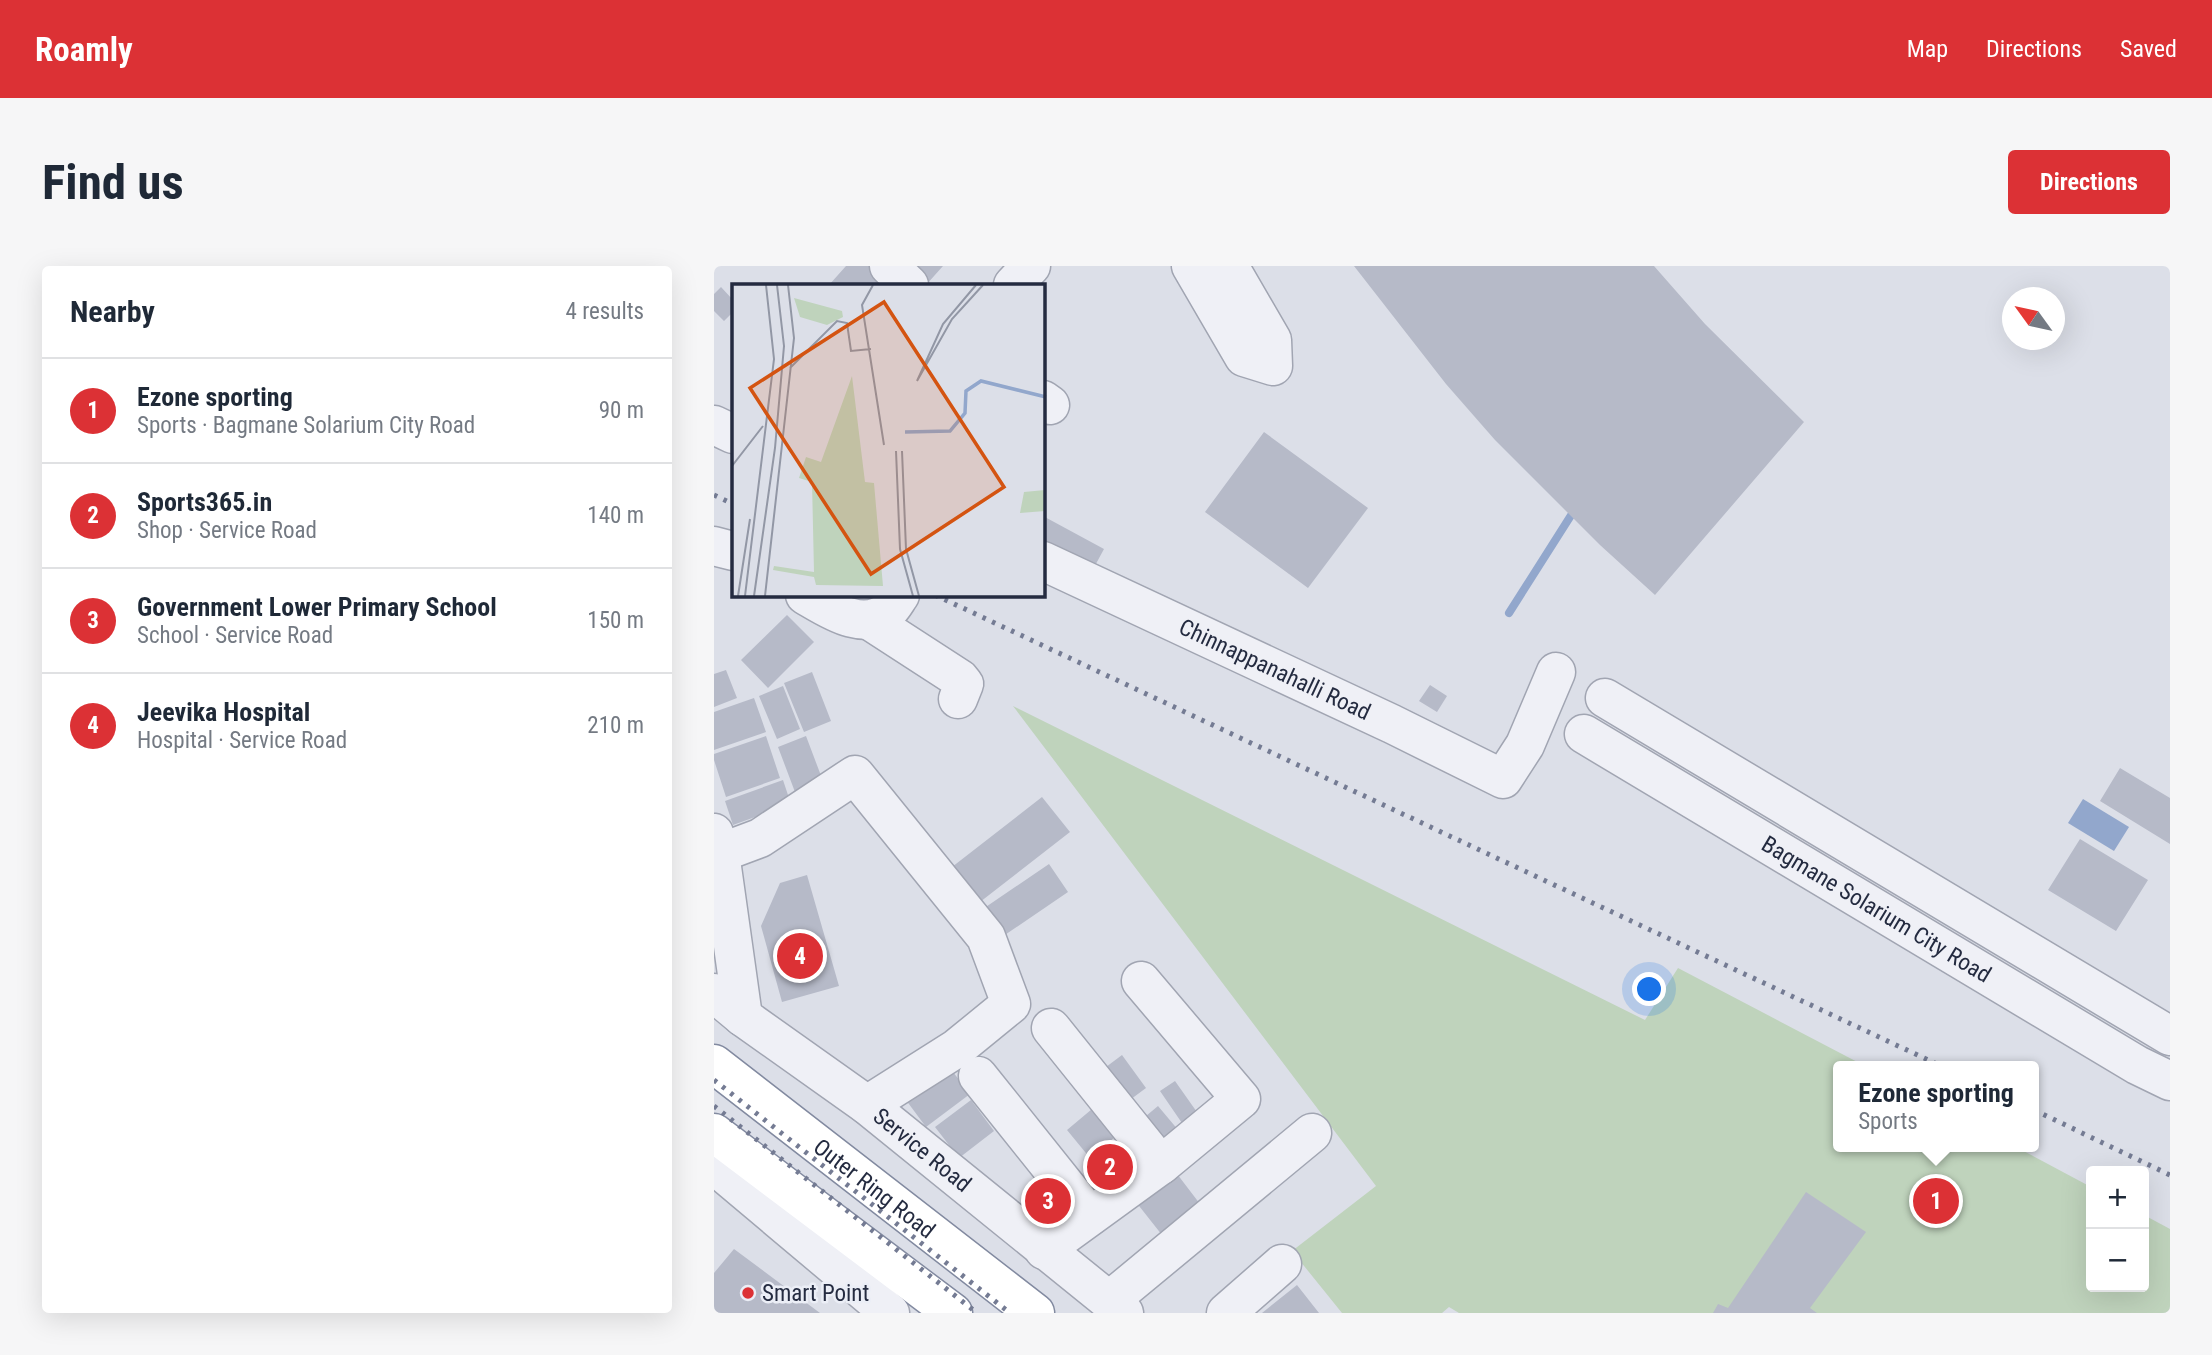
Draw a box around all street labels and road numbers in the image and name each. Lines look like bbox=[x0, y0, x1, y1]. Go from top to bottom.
street label: Chinnappanahalli Road bbox=[1175, 613, 1375, 726]
street label: Bagmane Solarium City Road bbox=[1757, 830, 1996, 988]
street label: Service Road bbox=[868, 1102, 977, 1197]
street label: Outer Ring Road bbox=[808, 1133, 940, 1244]

